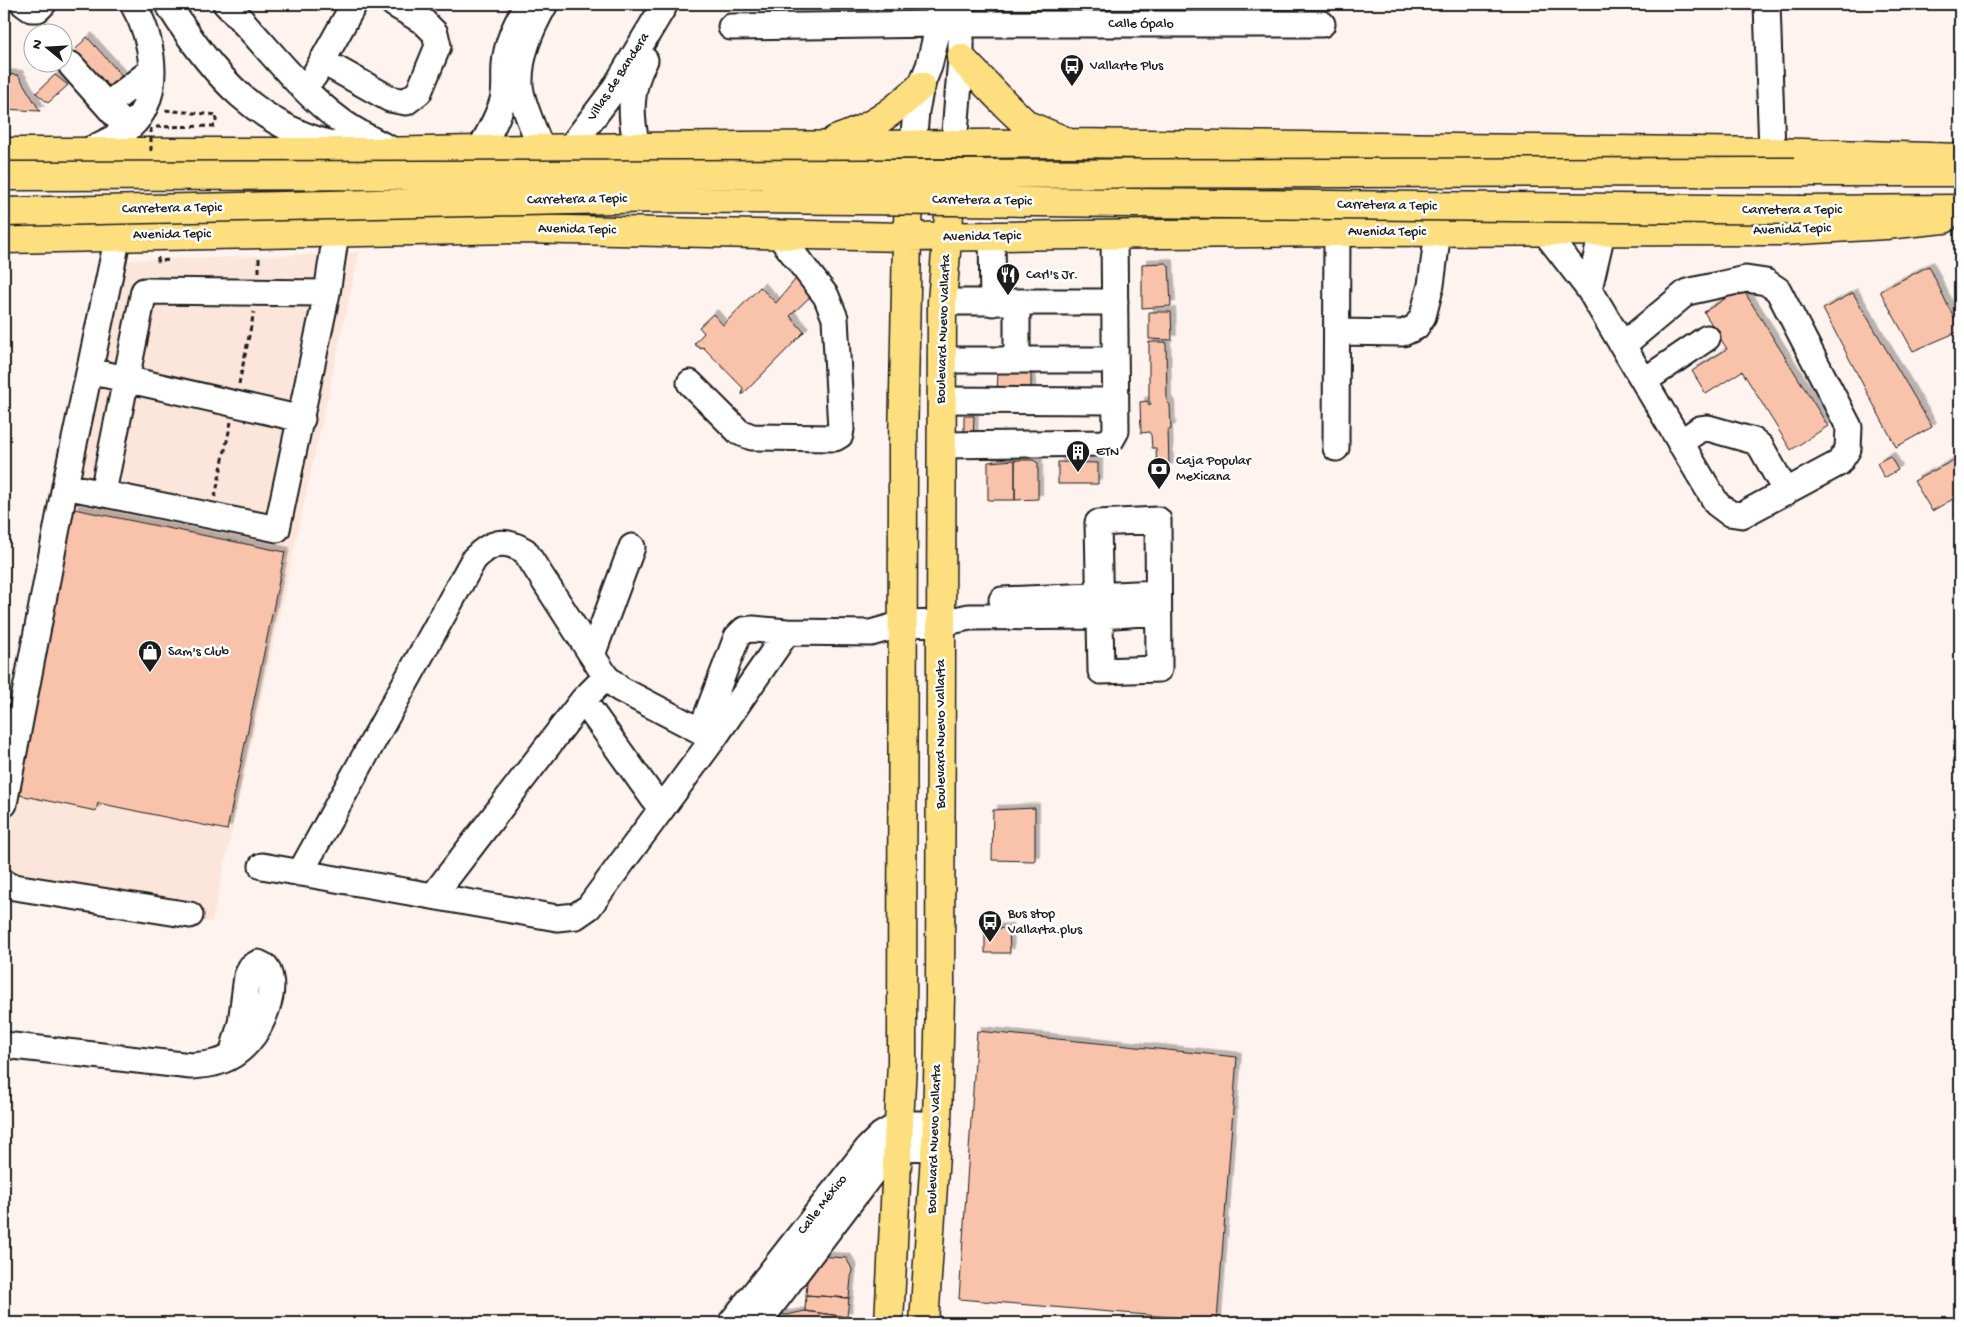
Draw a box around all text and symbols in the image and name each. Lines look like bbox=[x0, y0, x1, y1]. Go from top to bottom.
street label: Calle Ópalo bbox=[1108, 16, 1174, 33]
north arrow bbox=[22, 22, 72, 72]
street label: Villas de Bandera bbox=[584, 29, 654, 125]
text: N bbox=[29, 38, 48, 52]
bus stop icon: Vallarte Plus bbox=[1059, 53, 1085, 87]
place label: Vallarte Plus bbox=[1089, 58, 1164, 75]
street label: Carretera a Tepic bbox=[527, 191, 628, 209]
street label: Carretera a Tepic bbox=[932, 192, 1033, 210]
street label: Carretera a Tepic bbox=[1337, 197, 1438, 215]
street label: Carretera a Tepic bbox=[122, 200, 223, 218]
street label: Carretera a Tepic bbox=[1742, 202, 1843, 219]
street label: Avenida Tepic bbox=[1753, 220, 1832, 240]
street label: Avenida Tepic bbox=[538, 221, 617, 239]
street label: Avenida Tepic bbox=[1348, 224, 1427, 241]
street label: Avenida Tepic bbox=[133, 226, 212, 244]
street label: Avenida Tepic bbox=[943, 228, 1022, 246]
street label: Boulevard Nuevo Vallarta bbox=[933, 253, 955, 405]
restaurant icon: Carl's Jr. bbox=[995, 262, 1021, 296]
place label: Carl's Jr. bbox=[1026, 267, 1078, 284]
building icon: ETN bbox=[1065, 439, 1091, 473]
place label: ETN bbox=[1096, 444, 1119, 461]
place label: Caja Popular Mexicana bbox=[1176, 453, 1252, 486]
bank icon: Caja Popular Mexicana bbox=[1146, 456, 1172, 490]
shop icon: Sam's Club bbox=[137, 639, 163, 673]
place label: Sam's Club bbox=[168, 644, 229, 661]
street label: Boulevard Nuevo Vallarta bbox=[933, 658, 950, 810]
place label: Bus stop Vallarta.plus bbox=[1007, 906, 1083, 939]
bus stop icon: Bus stop Vallarta.plus bbox=[977, 909, 1003, 943]
street label: Boulevard Nuevo Vallarta bbox=[924, 1063, 946, 1215]
street label: Calle México bbox=[794, 1172, 852, 1238]

